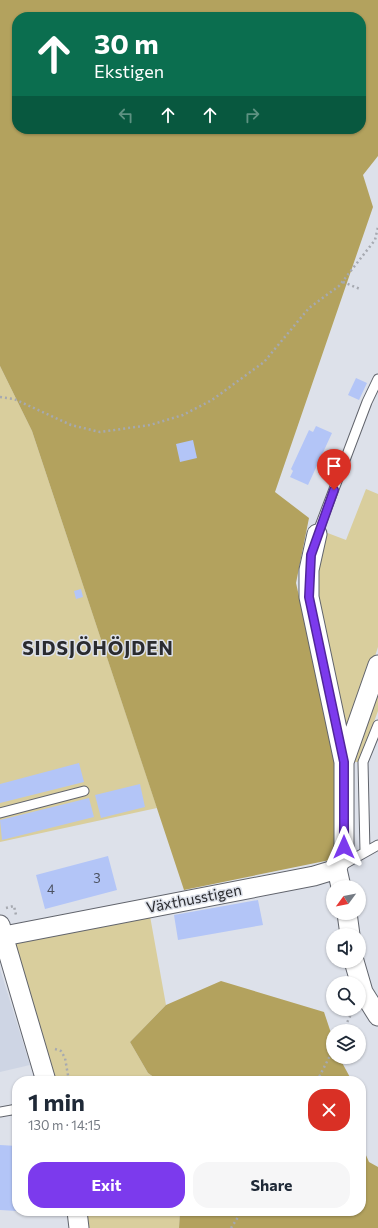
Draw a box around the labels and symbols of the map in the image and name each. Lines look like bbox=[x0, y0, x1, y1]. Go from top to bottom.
pin bbox=[317, 449, 351, 490]
district label: SIDSJÖHÖJDEN bbox=[22, 636, 174, 659]
position arrow bbox=[323, 826, 365, 868]
house number: 3 bbox=[93, 870, 101, 886]
street label: Växthusstigen bbox=[145, 880, 243, 916]
north arrow bbox=[326, 880, 366, 920]
house number: 4 bbox=[47, 881, 55, 897]

